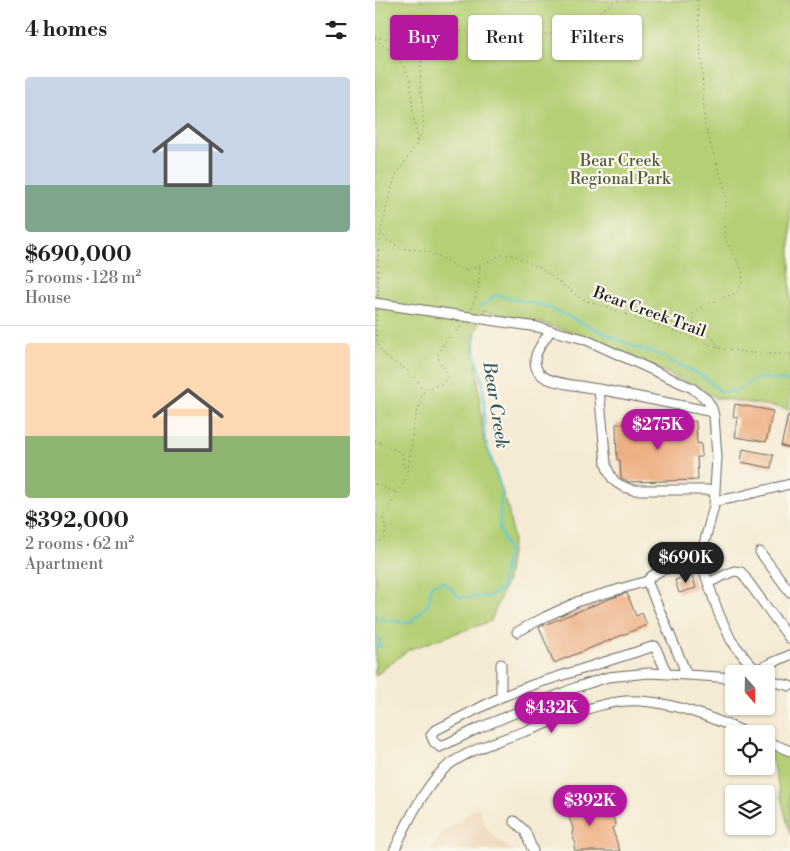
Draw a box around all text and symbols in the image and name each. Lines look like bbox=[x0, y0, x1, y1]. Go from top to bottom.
chip: Buy bbox=[390, 15, 458, 60]
chip: Rent bbox=[468, 15, 542, 60]
chip: Filters bbox=[552, 15, 642, 60]
icon: filters bbox=[322, 16, 350, 44]
text: 4 homes bbox=[25, 17, 107, 43]
icon: home bbox=[143, 110, 233, 200]
park label: Bear Creek Regional Park bbox=[570, 151, 672, 189]
text: $690,000 bbox=[25, 242, 131, 268]
text: 5 rooms · 128 m² bbox=[25, 268, 141, 288]
street label: Bear Creek Trail bbox=[589, 282, 709, 342]
text: House bbox=[25, 288, 71, 308]
water label: Bear Creek bbox=[477, 359, 514, 450]
icon: home bbox=[143, 375, 233, 465]
pin: $275K bbox=[623, 408, 693, 451]
text: $275K bbox=[632, 415, 684, 435]
text: $392,000 bbox=[25, 508, 129, 534]
text: 2 rooms · 62 m² bbox=[25, 534, 134, 554]
pin: $690K bbox=[651, 542, 721, 584]
text: $690K bbox=[659, 548, 713, 568]
text: Apartment bbox=[25, 554, 104, 574]
north arrow bbox=[725, 665, 775, 715]
map controls bbox=[725, 665, 775, 835]
pin: $432K bbox=[517, 692, 587, 734]
text: $432K bbox=[526, 698, 578, 718]
button: locate bbox=[725, 725, 775, 775]
pin: $392K bbox=[555, 784, 625, 827]
button: layers bbox=[725, 785, 775, 835]
text: $392K bbox=[564, 791, 616, 811]

